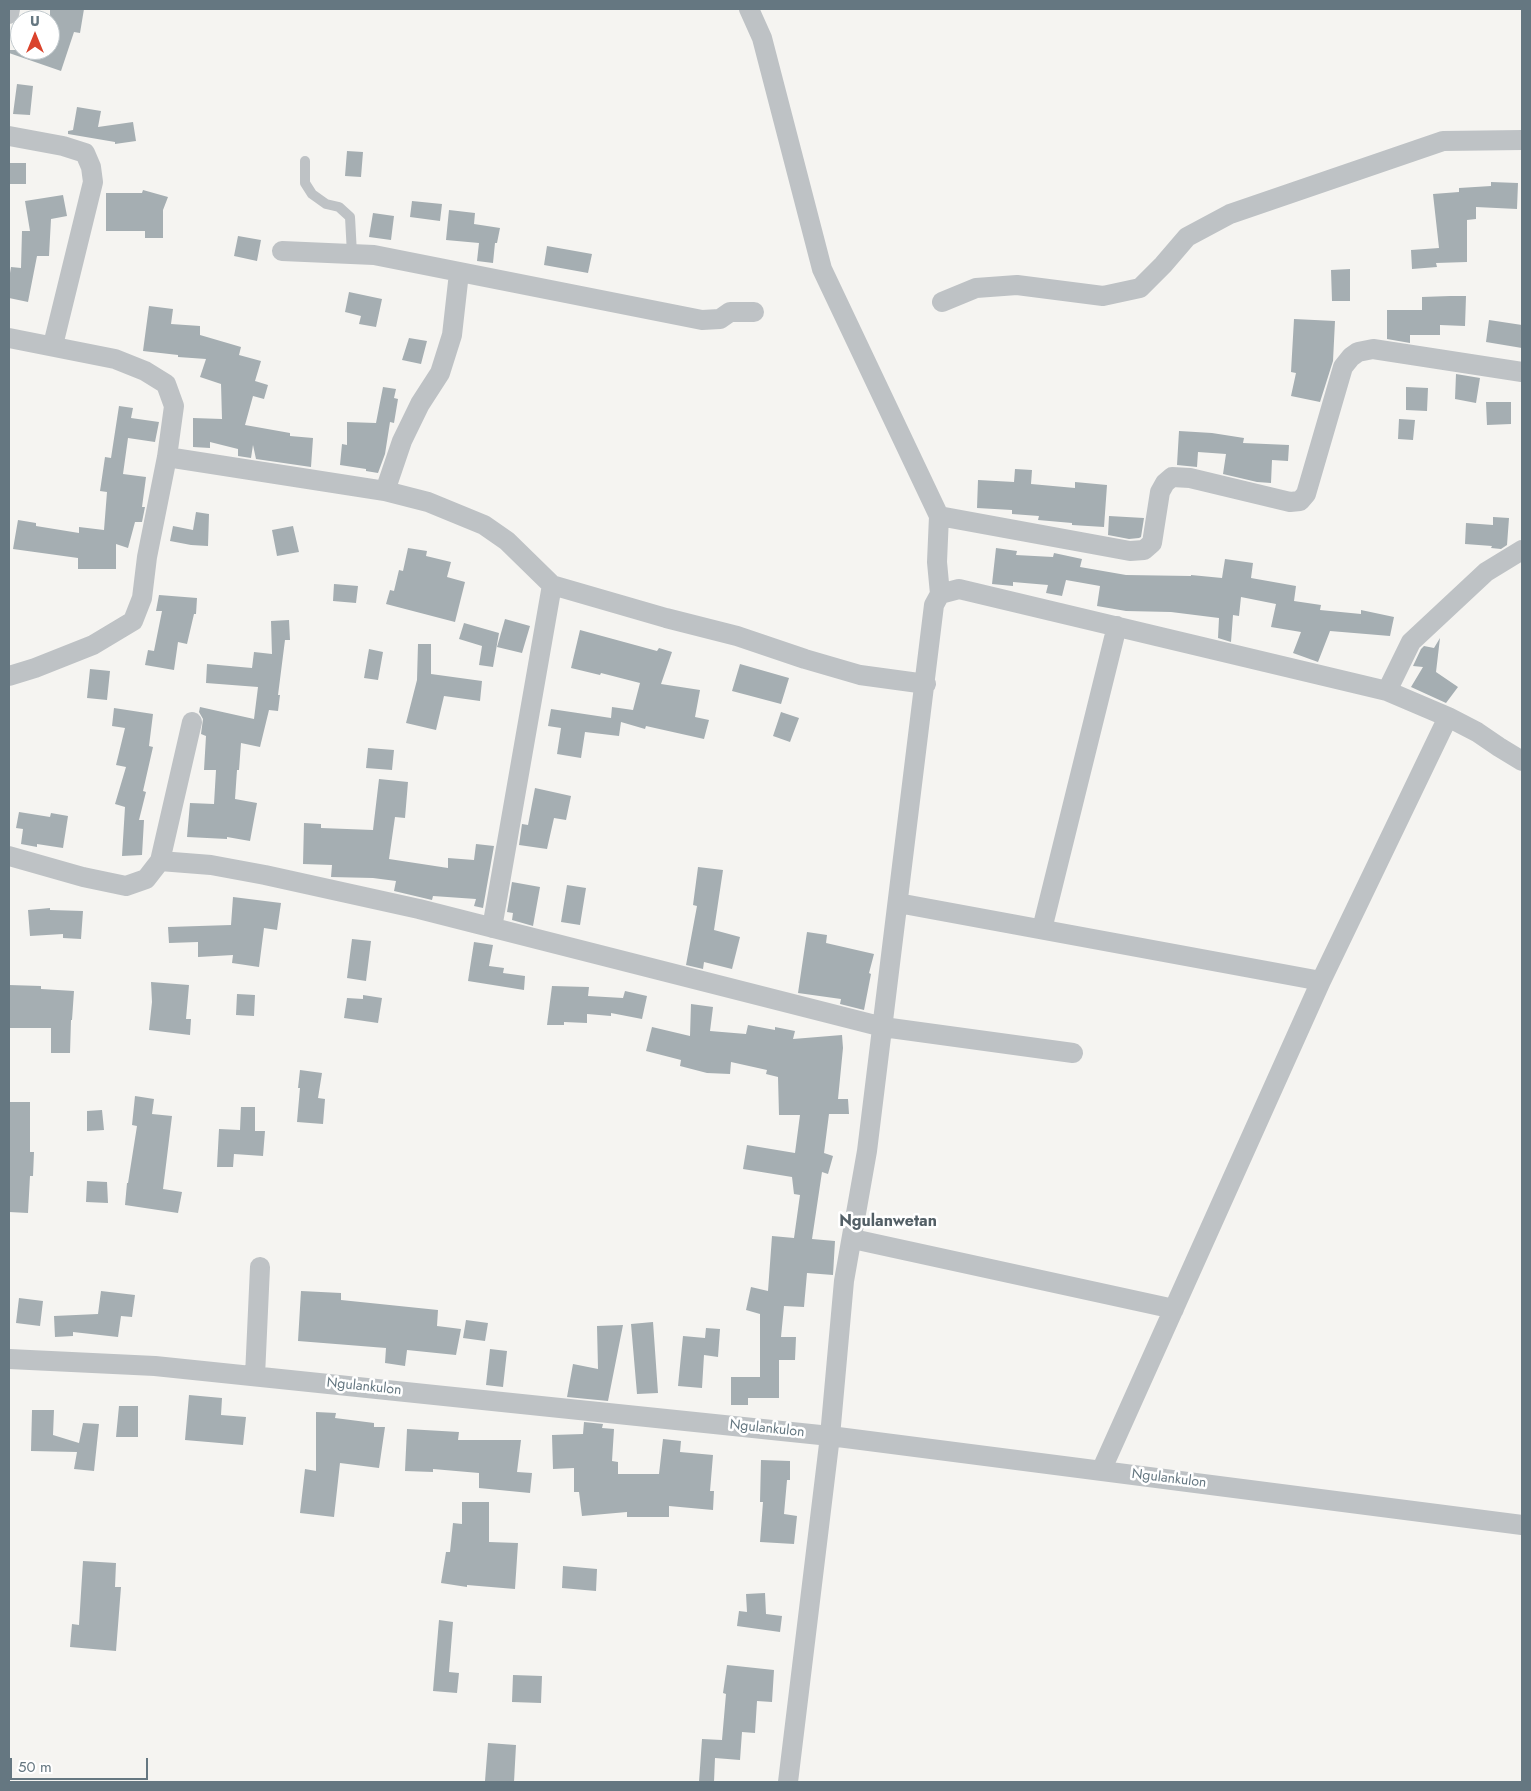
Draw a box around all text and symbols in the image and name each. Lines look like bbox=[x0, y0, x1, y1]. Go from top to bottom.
north arrow bbox=[10, 10, 60, 60]
text: U bbox=[30, 11, 40, 31]
district label: Ngulanwetan bbox=[839, 1212, 937, 1232]
street label: Ngulankulon bbox=[326, 1375, 402, 1399]
street label: Ngulankulon bbox=[729, 1417, 805, 1441]
street label: Ngulankulon bbox=[1131, 1466, 1207, 1492]
scale bar bbox=[12, 1748, 150, 1780]
text: 50 m bbox=[18, 1756, 52, 1778]

